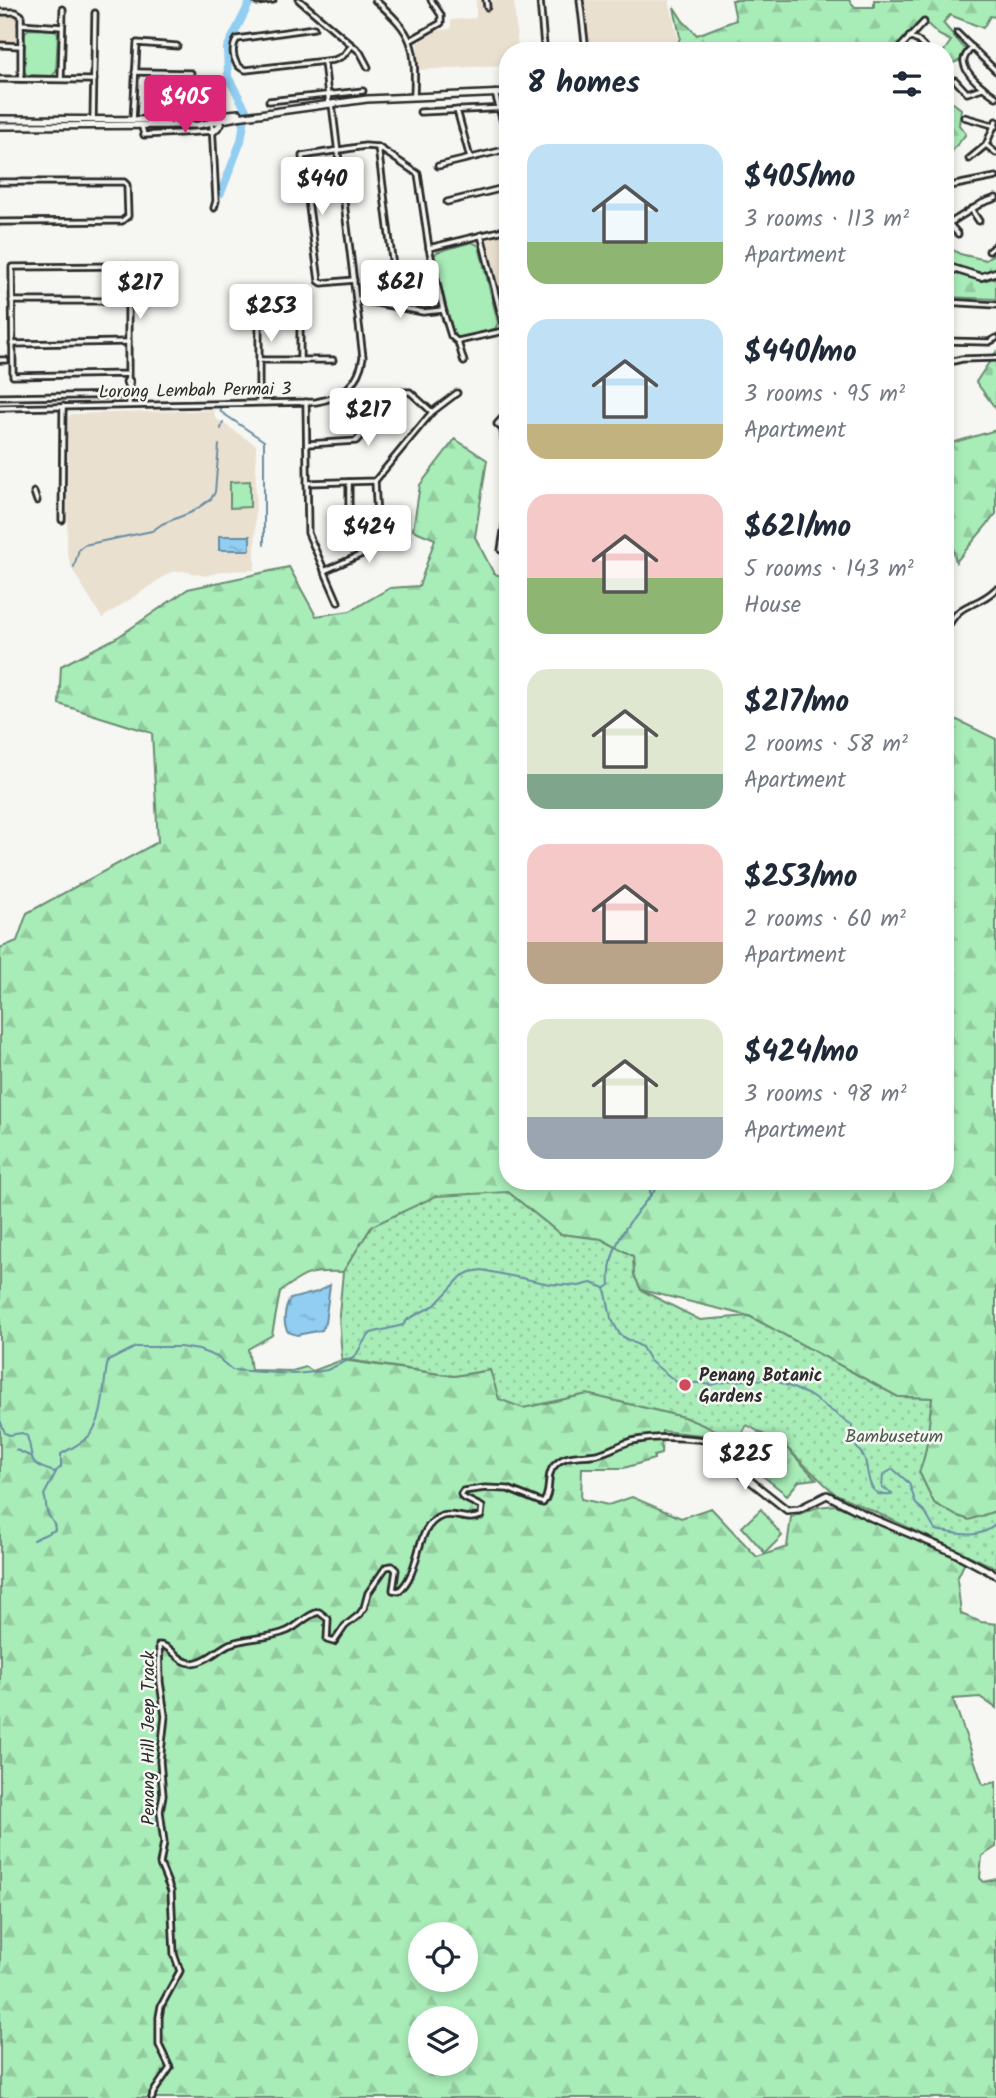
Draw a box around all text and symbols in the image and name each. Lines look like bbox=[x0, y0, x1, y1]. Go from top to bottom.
text: 8 homes bbox=[527, 60, 640, 108]
icon: filters bbox=[888, 65, 926, 103]
pin: $405 bbox=[144, 76, 226, 135]
text: $405 bbox=[160, 80, 210, 116]
text: $405/mo bbox=[744, 154, 855, 202]
pin: $440 bbox=[281, 158, 363, 217]
text: $440 bbox=[297, 162, 347, 198]
icon: home bbox=[583, 172, 667, 256]
text: 3 rooms · 113 m² bbox=[744, 202, 909, 238]
text: Apartment bbox=[744, 238, 846, 274]
pin: $621 bbox=[359, 260, 441, 320]
pin: $217 bbox=[99, 262, 181, 321]
text: $621 bbox=[377, 265, 423, 301]
text: $217 bbox=[118, 266, 162, 302]
pin: $253 bbox=[230, 284, 312, 344]
text: $253 bbox=[245, 289, 297, 325]
text: $440/mo bbox=[744, 329, 857, 377]
icon: home bbox=[583, 347, 667, 431]
street label: Lorong Lembah Permai 3 bbox=[98, 375, 292, 408]
text: 3 rooms · 95 m² bbox=[744, 377, 905, 413]
pin: $217 bbox=[327, 388, 409, 448]
text: $217 bbox=[346, 393, 390, 429]
text: Apartment bbox=[744, 413, 846, 449]
text: $621/mo bbox=[744, 504, 851, 552]
pin: $424 bbox=[328, 505, 410, 565]
text: $424 bbox=[343, 510, 395, 546]
icon: home bbox=[583, 522, 667, 606]
text: 5 rooms · 143 m² bbox=[744, 552, 914, 588]
text: House bbox=[744, 588, 801, 624]
text: $217/mo bbox=[744, 679, 849, 727]
icon: home bbox=[583, 697, 667, 781]
text: 2 rooms · 58 m² bbox=[744, 727, 908, 763]
text: Apartment bbox=[744, 763, 846, 799]
text: $253/mo bbox=[744, 854, 858, 902]
icon: home bbox=[583, 872, 667, 956]
text: 2 rooms · 60 m² bbox=[744, 902, 906, 938]
text: Apartment bbox=[744, 938, 846, 974]
text: $424/mo bbox=[744, 1029, 859, 1077]
icon: home bbox=[583, 1047, 667, 1131]
text: 3 rooms · 98 m² bbox=[744, 1077, 907, 1113]
text: Apartment bbox=[744, 1113, 846, 1149]
place label: Penang Botanic Gardens bbox=[699, 1362, 823, 1412]
marker: Penang Botanic Gardens bbox=[677, 1377, 693, 1393]
park label: Bambusetum bbox=[845, 1423, 943, 1452]
pin: $225 bbox=[704, 1432, 786, 1492]
text: $225 bbox=[719, 1437, 771, 1473]
street label: Penang Hill Jeep Track bbox=[135, 1650, 164, 1825]
map controls bbox=[408, 1922, 478, 2076]
button: locate bbox=[408, 1922, 478, 1992]
button: layers bbox=[408, 2006, 478, 2076]

